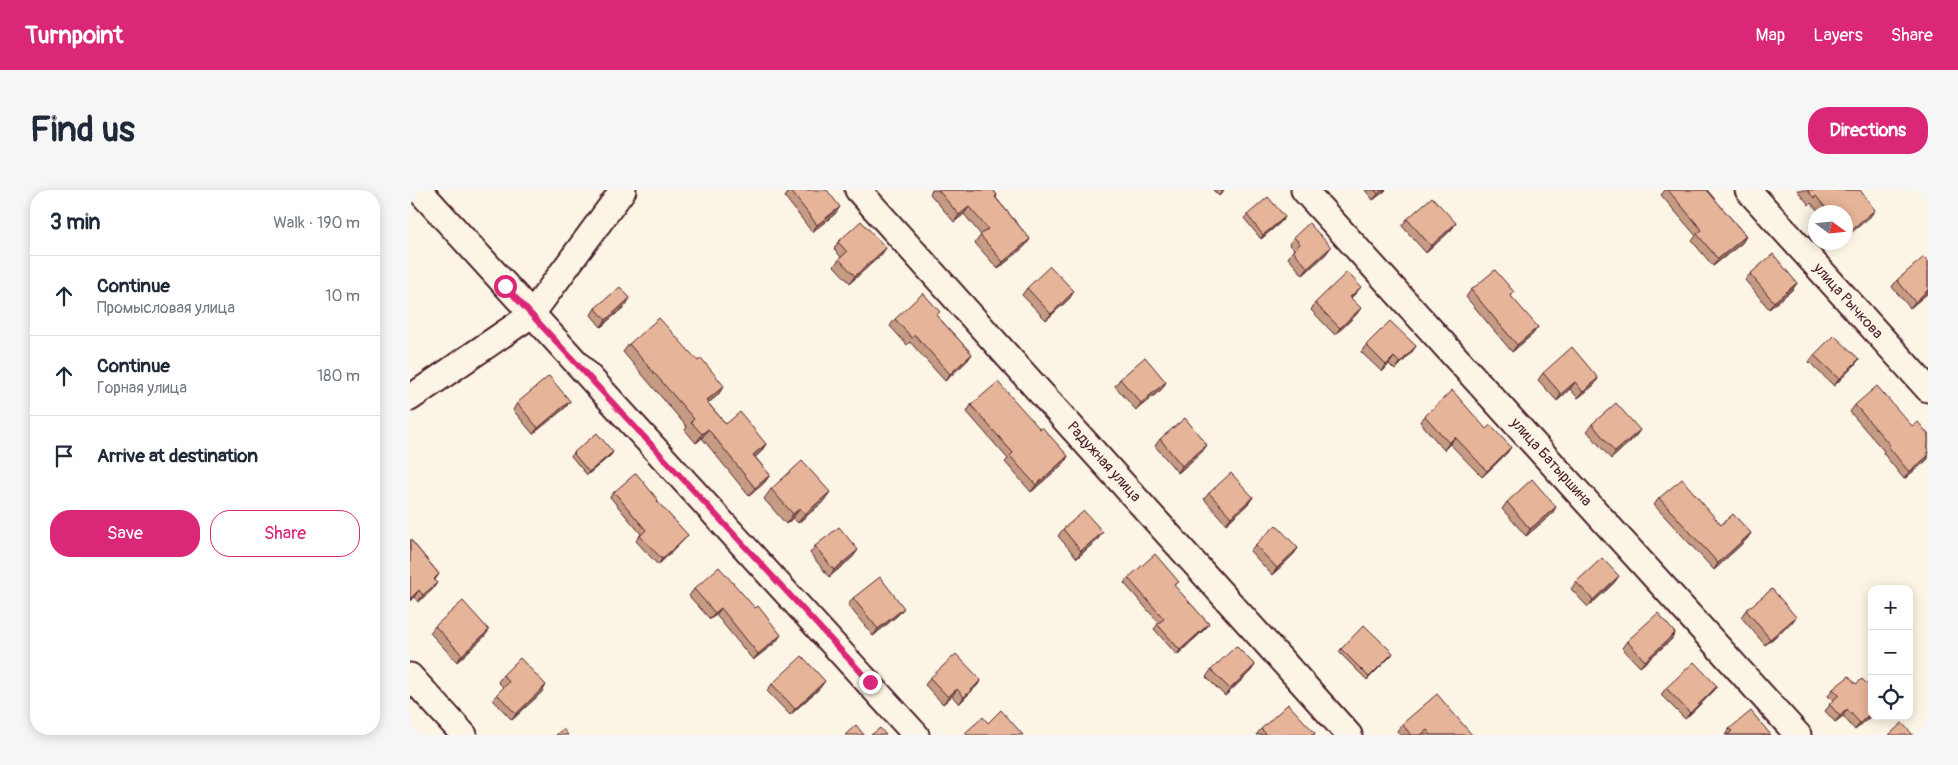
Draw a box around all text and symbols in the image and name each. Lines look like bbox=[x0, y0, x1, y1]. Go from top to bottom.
text: Turnpoint bbox=[25, 21, 123, 50]
text: Map bbox=[1756, 24, 1785, 47]
text: Layers bbox=[1813, 24, 1863, 47]
text: Share bbox=[1891, 24, 1933, 47]
button: Directions bbox=[1808, 107, 1928, 154]
text: Find us bbox=[30, 108, 135, 152]
north arrow bbox=[1808, 205, 1853, 250]
text: 3 min bbox=[50, 209, 100, 236]
text: Walk · 190 m bbox=[273, 213, 360, 233]
street label: улица Рычкова bbox=[1808, 258, 1887, 343]
text: Continue bbox=[97, 274, 170, 298]
route start bbox=[494, 275, 517, 298]
icon: ahead bbox=[50, 282, 78, 310]
text: 10 m bbox=[325, 286, 360, 306]
text: Промысловая улица bbox=[97, 298, 235, 318]
text: Continue bbox=[97, 354, 170, 378]
icon: ahead bbox=[50, 362, 78, 390]
text: 180 m bbox=[317, 366, 360, 386]
text: Горная улица bbox=[97, 378, 187, 398]
street label: улица Батыршина bbox=[1506, 413, 1596, 510]
street label: Радужная улица bbox=[1063, 418, 1145, 506]
icon: arrive bbox=[50, 442, 78, 470]
text: Arrive at destination bbox=[97, 444, 258, 468]
button: Save bbox=[50, 510, 200, 557]
button: Share bbox=[210, 510, 360, 557]
map controls bbox=[1868, 585, 1913, 720]
button: + bbox=[1868, 585, 1913, 630]
button: − bbox=[1868, 630, 1913, 675]
route end bbox=[859, 671, 882, 694]
button: locate bbox=[1868, 675, 1913, 720]

